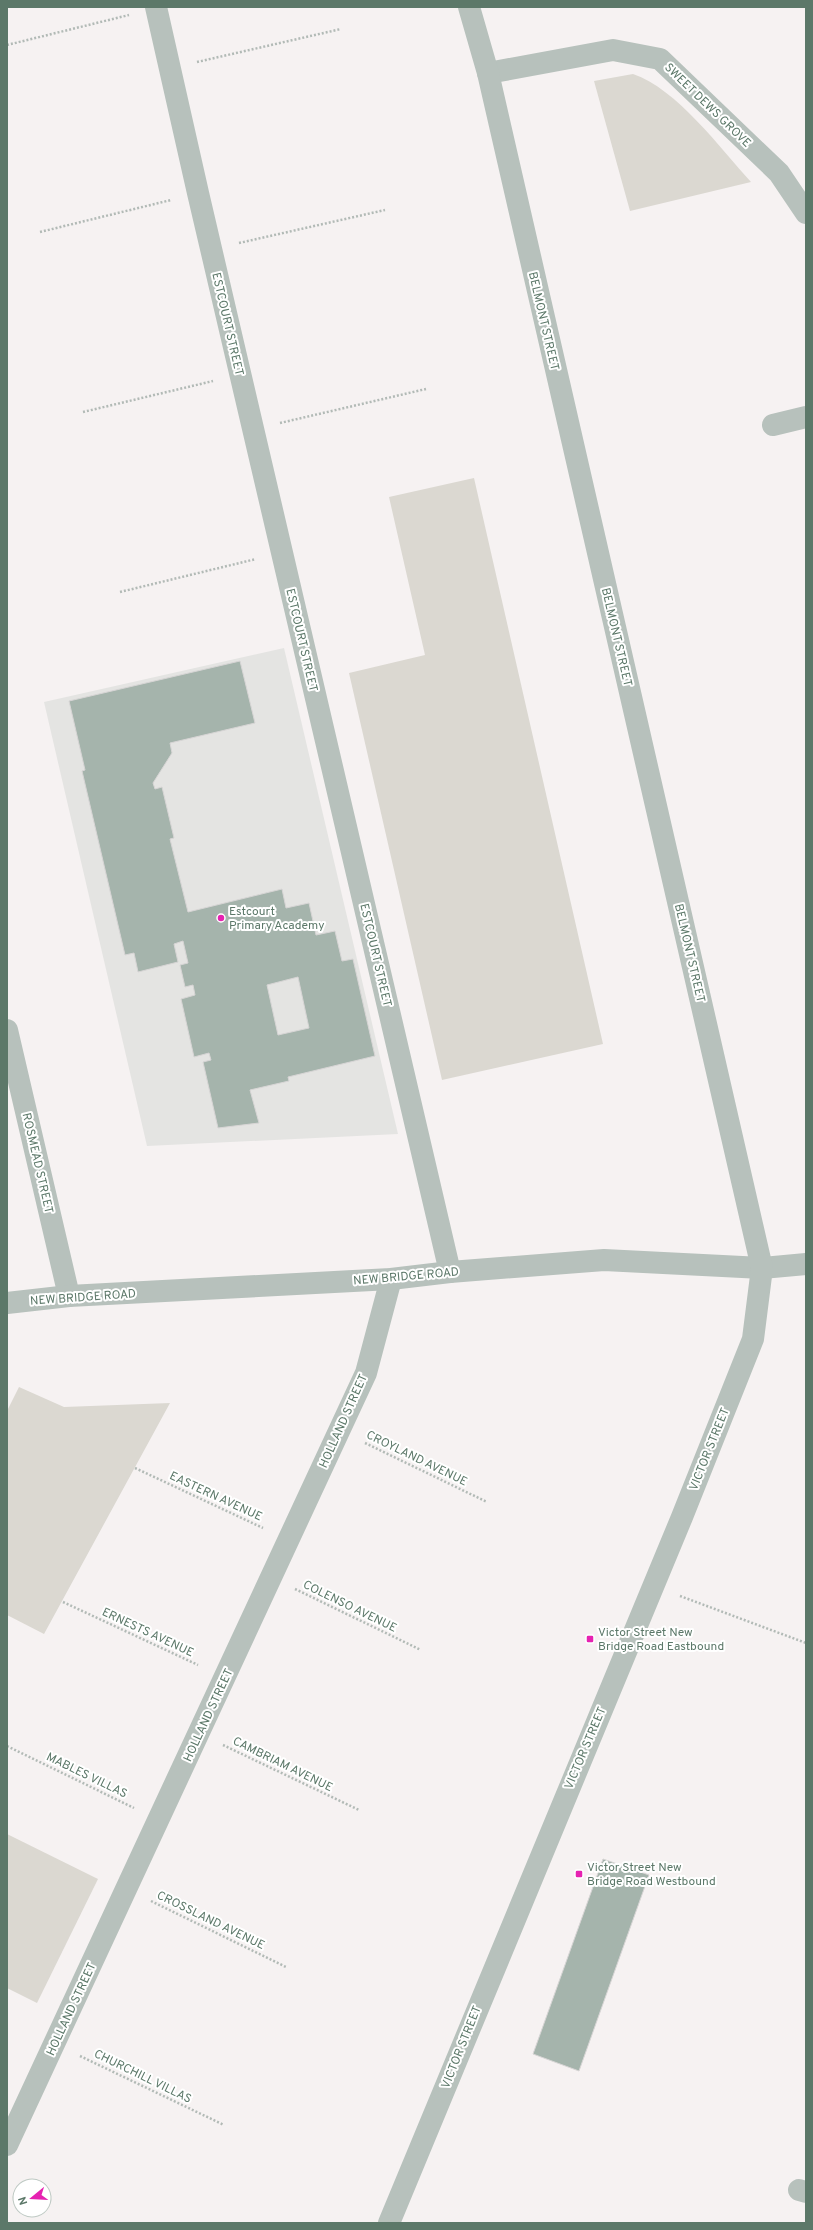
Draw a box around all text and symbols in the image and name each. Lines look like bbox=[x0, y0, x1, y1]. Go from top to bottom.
street label: SWEET DEWS GROVE bbox=[660, 60, 754, 151]
street label: BELMONT STREET bbox=[524, 270, 562, 372]
street label: ESTCOURT STREET bbox=[207, 271, 247, 377]
street label: BELMONT STREET bbox=[597, 586, 635, 688]
street label: ESTCOURT STREET bbox=[281, 587, 321, 693]
street label: ESTCOURT STREET bbox=[355, 902, 395, 1008]
street label: BELMONT STREET bbox=[670, 902, 708, 1004]
place label: Estcourt Primary Academy bbox=[229, 904, 325, 934]
marker: Estcourt Primary Academy bbox=[216, 913, 226, 923]
street label: ROSMEAD STREET bbox=[18, 1111, 56, 1215]
street label: NEW BRIDGE ROAD bbox=[353, 1264, 460, 1290]
street label: NEW BRIDGE ROAD bbox=[30, 1286, 137, 1310]
street label: HOLLAND STREET bbox=[316, 1372, 372, 1471]
street label: VICTOR STREET bbox=[686, 1406, 734, 1493]
street label: CROYLAND AVENUE bbox=[363, 1427, 470, 1490]
street label: EASTERN AVENUE bbox=[167, 1468, 265, 1525]
street label: COLENSO AVENUE bbox=[300, 1577, 399, 1637]
street label: ERNESTS AVENUE bbox=[99, 1605, 196, 1661]
place label: Victor Street New Bridge Road Eastbound bbox=[598, 1625, 724, 1655]
marker: Victor Street New Bridge Road Eastbound bbox=[585, 1634, 595, 1644]
street label: HOLLAND STREET bbox=[180, 1666, 238, 1765]
street label: VICTOR STREET bbox=[561, 1705, 610, 1792]
street label: CAMBRIAM AVENUE bbox=[230, 1734, 335, 1796]
street label: MABLES VILLAS bbox=[43, 1749, 130, 1802]
place label: Victor Street New Bridge Road Westbound bbox=[587, 1860, 716, 1890]
marker: Victor Street New Bridge Road Westbound bbox=[574, 1869, 584, 1879]
street label: CROSSLAND AVENUE bbox=[154, 1888, 267, 1954]
street label: HOLLAND STREET bbox=[43, 1960, 101, 2059]
street label: VICTOR STREET bbox=[438, 2004, 486, 2091]
street label: CHURCHILL VILLAS bbox=[91, 2046, 194, 2108]
north arrow bbox=[12, 2178, 52, 2218]
text: N bbox=[16, 2195, 31, 2207]

